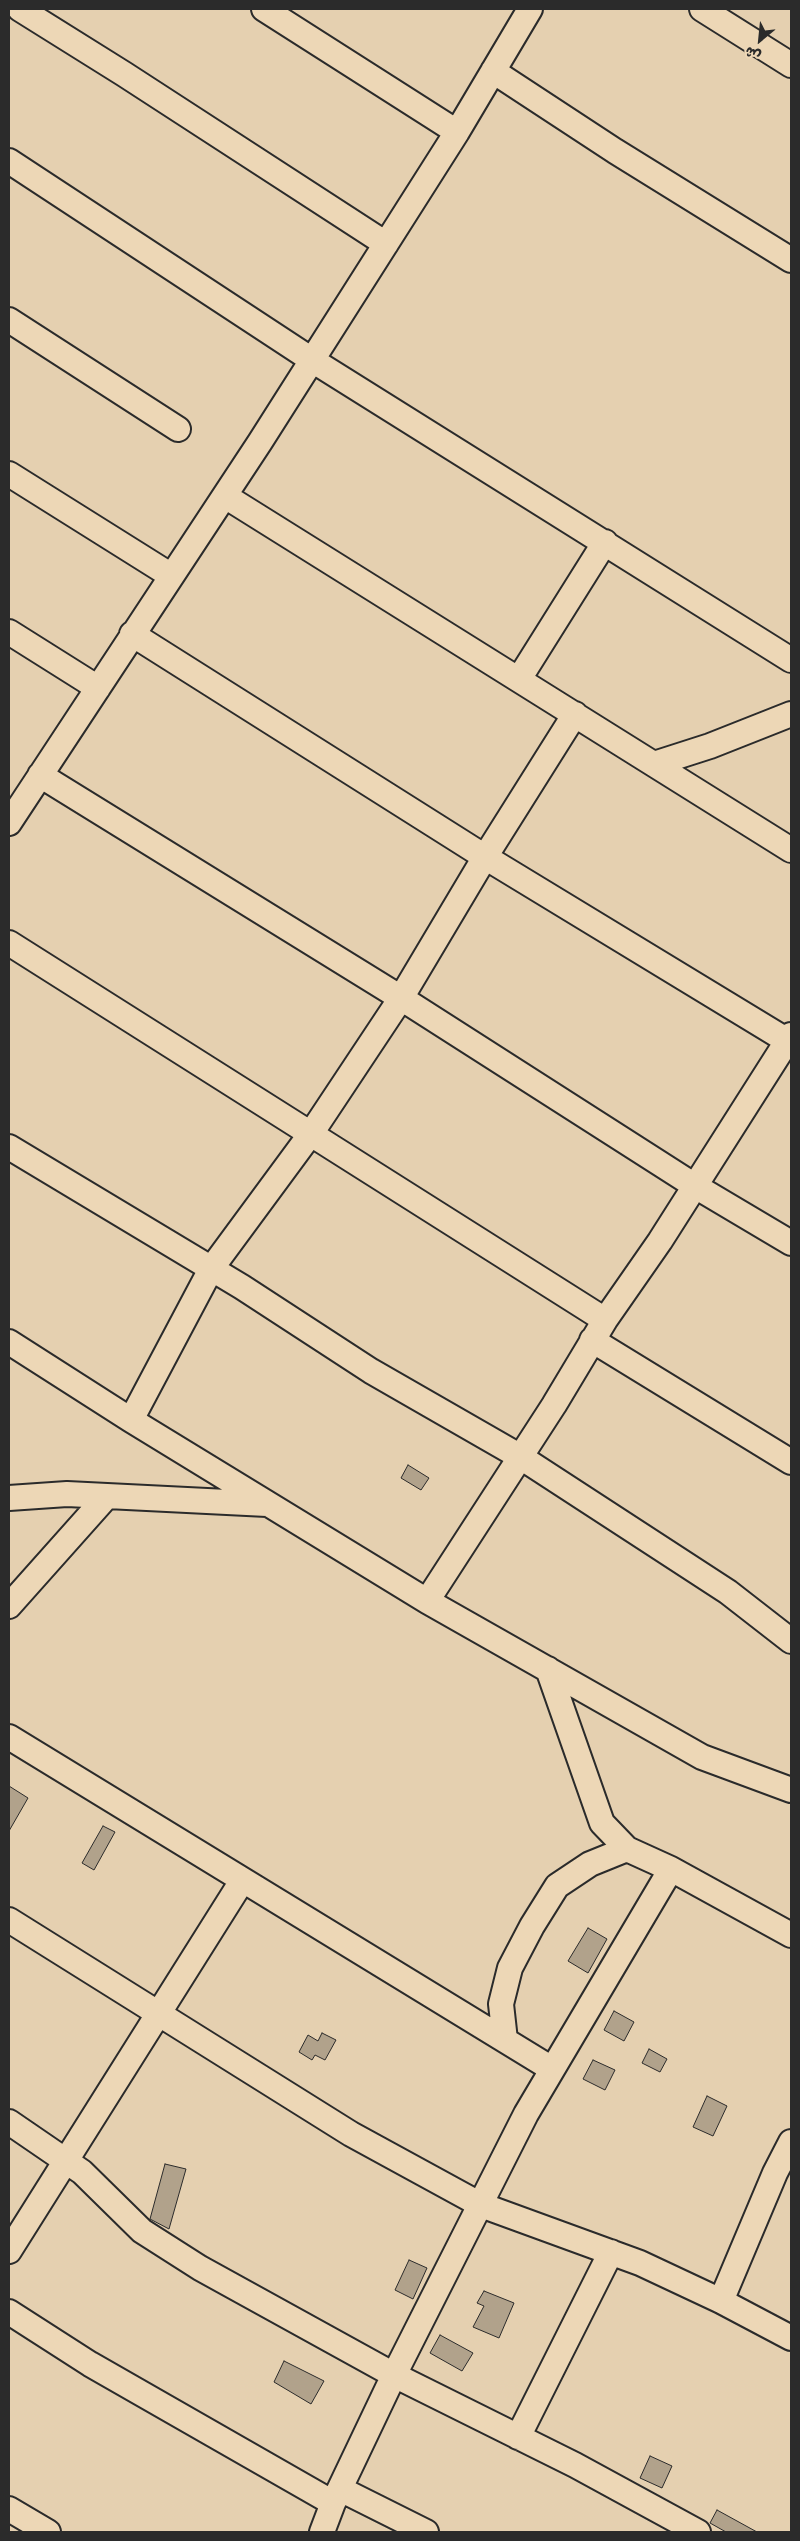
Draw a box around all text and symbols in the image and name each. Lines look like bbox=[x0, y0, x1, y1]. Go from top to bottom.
north arrow bbox=[735, 15, 785, 65]
text: ش bbox=[742, 43, 764, 65]

